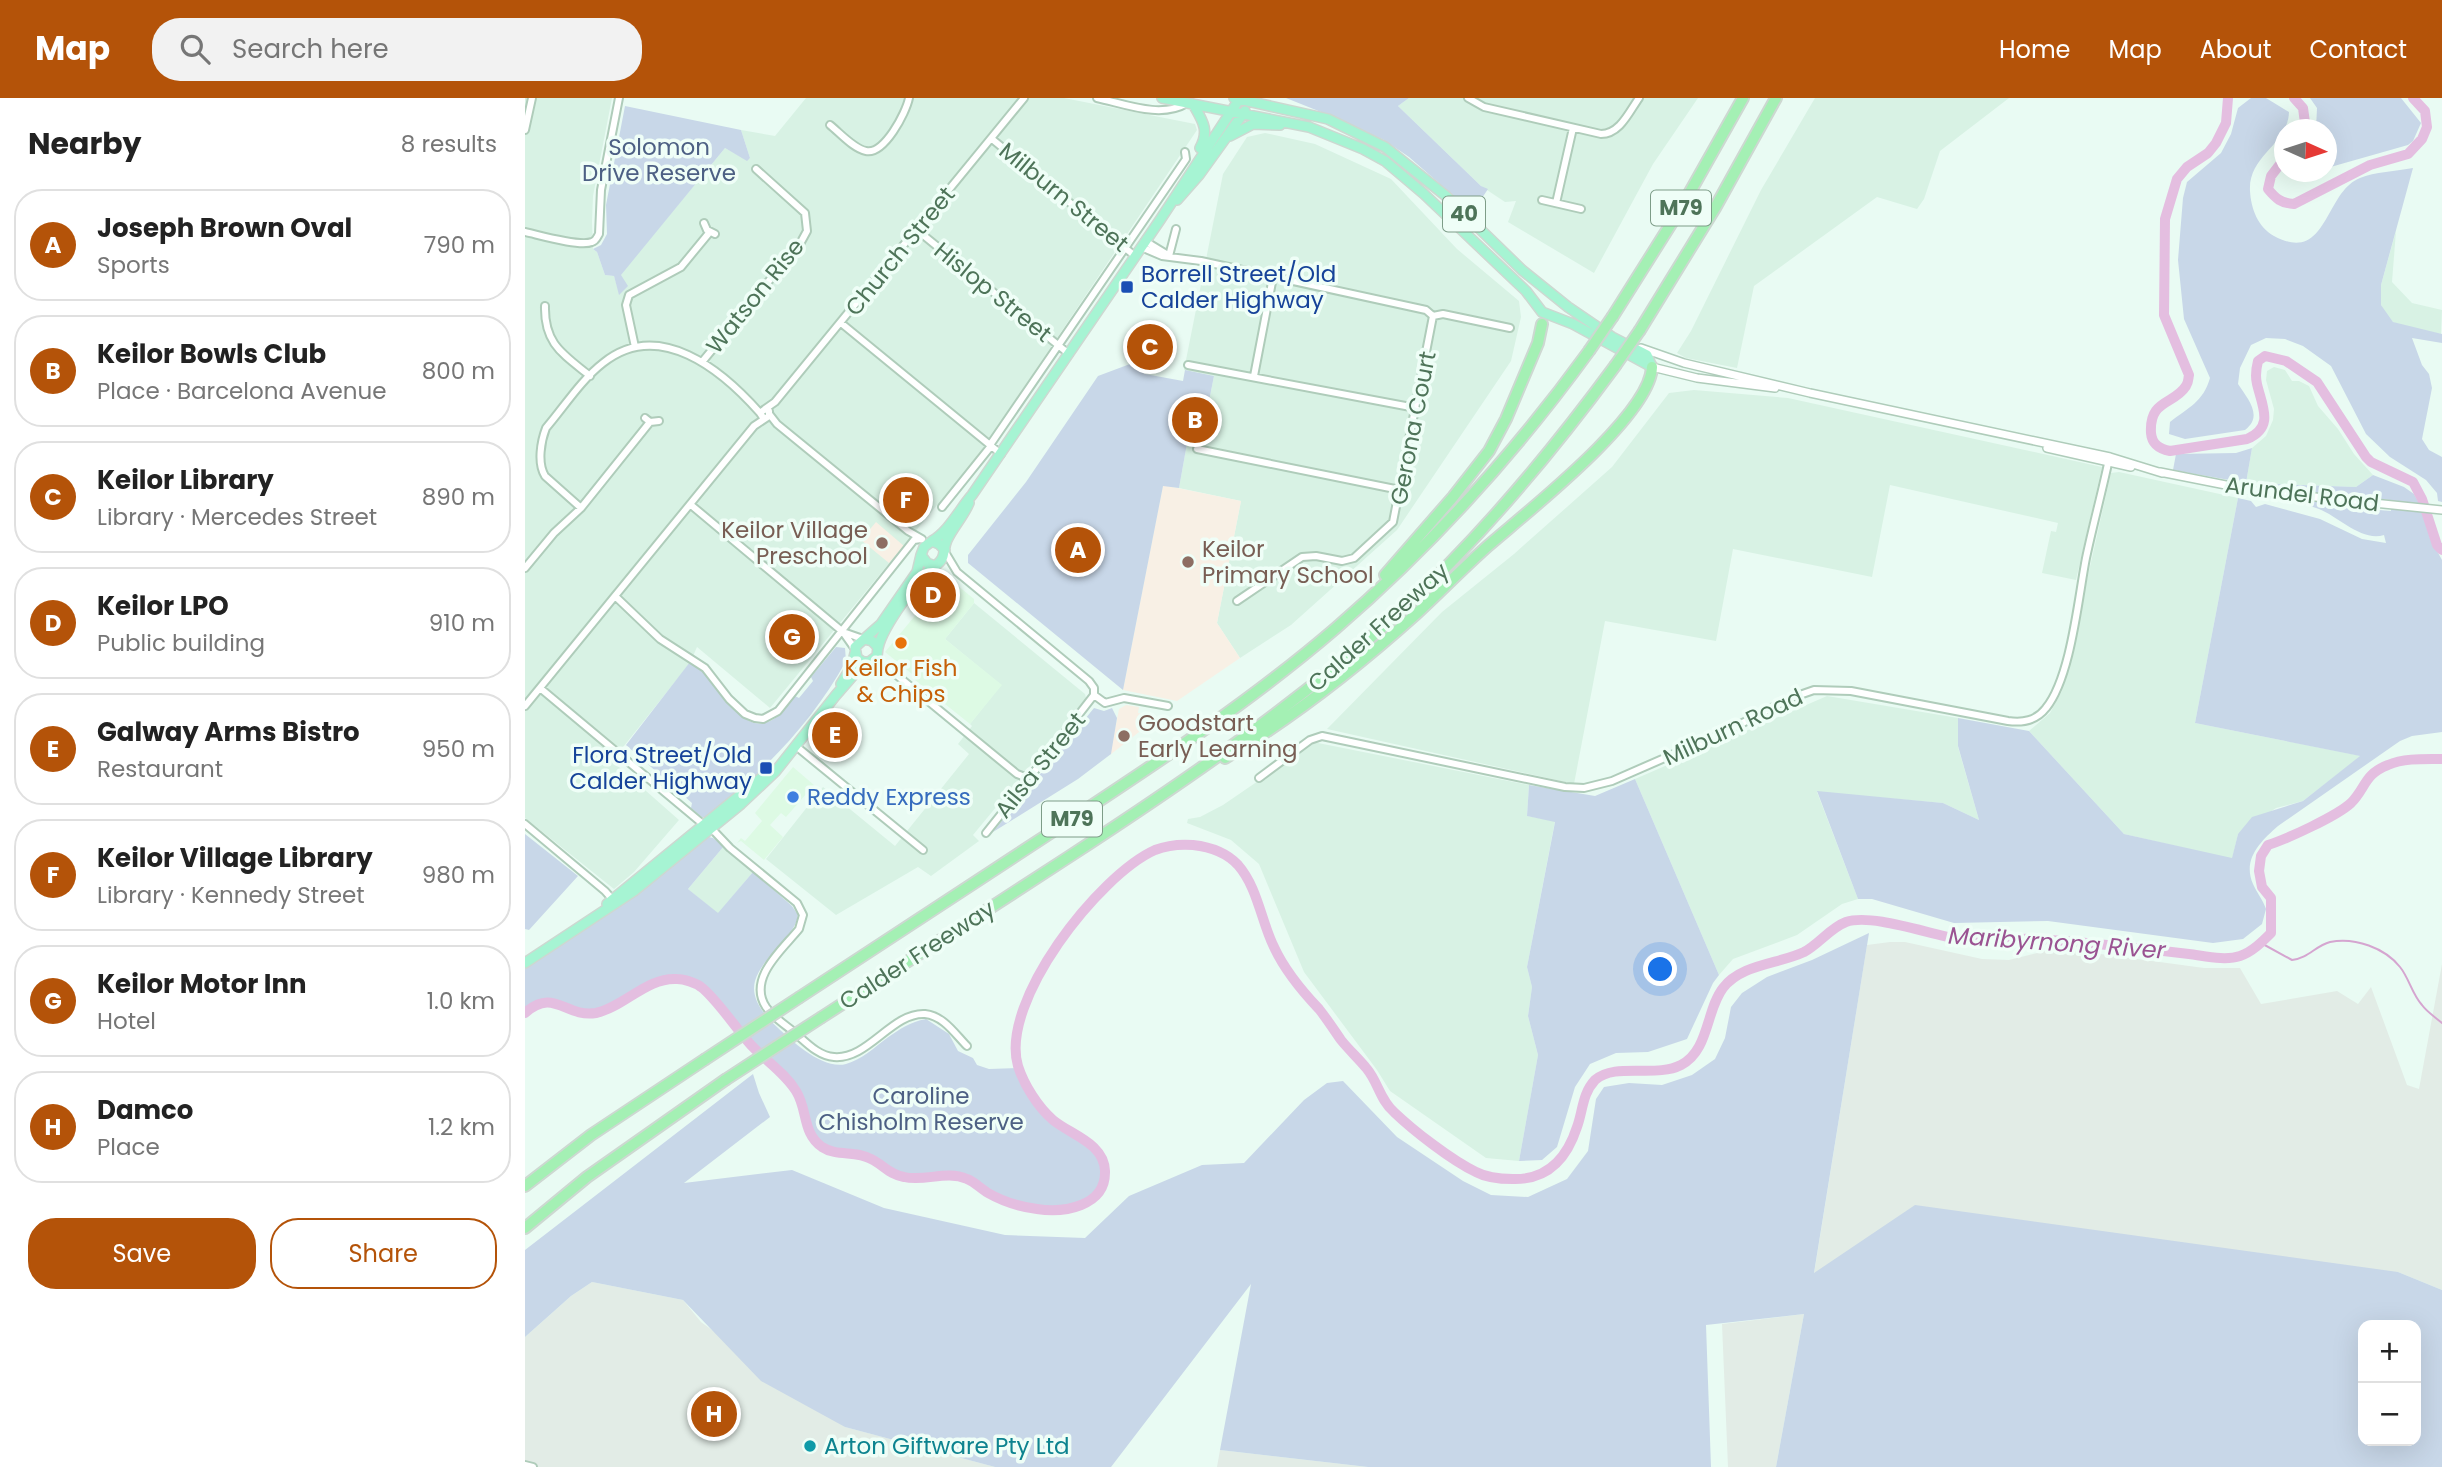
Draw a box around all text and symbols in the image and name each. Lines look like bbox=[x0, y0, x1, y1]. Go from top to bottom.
search box bbox=[152, 18, 642, 81]
text: Map bbox=[35, 25, 110, 72]
icon: search bbox=[176, 30, 214, 68]
text: Search here bbox=[232, 31, 389, 67]
text: Home bbox=[1999, 33, 2071, 66]
text: Map bbox=[2109, 33, 2162, 66]
text: About bbox=[2200, 33, 2271, 66]
text: Contact bbox=[2309, 33, 2407, 66]
north arrow bbox=[2274, 119, 2337, 182]
text: Nearby bbox=[28, 122, 142, 165]
text: 8 results bbox=[401, 128, 497, 160]
park label: Solomon Drive Reserve bbox=[582, 131, 736, 189]
street label: Milburn Street bbox=[992, 135, 1136, 259]
street label: Church Street bbox=[838, 180, 962, 322]
road number: M79 bbox=[1651, 190, 1711, 226]
road number: 40 bbox=[1443, 197, 1485, 232]
text: Joseph Brown Oval bbox=[97, 210, 352, 246]
text: A bbox=[45, 229, 61, 261]
text: 790 m bbox=[424, 229, 495, 261]
street label: Watson Rise bbox=[699, 232, 811, 360]
street label: Hislop Street bbox=[927, 235, 1059, 349]
text: Sports bbox=[97, 249, 170, 281]
place label: Borrell Street/Old Calder Highway bbox=[1141, 258, 1336, 316]
marker: Borrell Street/Old Calder Highway bbox=[1119, 279, 1135, 295]
pin: C bbox=[1127, 321, 1173, 373]
text: Keilor Bowls Club bbox=[97, 336, 326, 372]
street label: Gerona Court bbox=[1382, 348, 1444, 508]
text: B bbox=[45, 355, 61, 387]
text: 800 m bbox=[422, 355, 495, 387]
text: Place · Barcelona Avenue bbox=[97, 375, 387, 407]
pin: B bbox=[1172, 394, 1218, 446]
text: Keilor Library bbox=[97, 462, 274, 498]
street label: Arundel Road bbox=[2223, 469, 2381, 519]
pin: F bbox=[883, 474, 929, 526]
text: C bbox=[44, 481, 62, 513]
text: 890 m bbox=[422, 481, 495, 513]
text: Library · Mercedes Street bbox=[97, 501, 377, 533]
place label: Keilor Village Preschool bbox=[721, 514, 868, 572]
pin: A bbox=[1055, 524, 1101, 576]
place label: Keilor Primary School bbox=[1202, 533, 1374, 591]
marker: Keilor Village Preschool bbox=[874, 535, 890, 551]
marker: Keilor Primary School bbox=[1180, 554, 1196, 570]
street label: Calder Freeway bbox=[1301, 555, 1455, 699]
pin: D bbox=[910, 569, 956, 621]
text: Keilor LPO bbox=[97, 588, 229, 624]
text: D bbox=[45, 607, 61, 639]
text: 910 m bbox=[429, 607, 495, 639]
pin: G bbox=[769, 611, 815, 663]
text: Public building bbox=[97, 627, 265, 659]
marker: Keilor Fish & Chips bbox=[893, 635, 909, 651]
place label: Keilor Fish & Chips bbox=[845, 652, 957, 710]
street label: Milburn Road bbox=[1658, 681, 1808, 773]
street label: Ailsa Street bbox=[987, 705, 1093, 825]
place label: Goodstart Early Learning bbox=[1138, 707, 1298, 765]
pin: E bbox=[812, 709, 858, 761]
text: Galway Arms Bistro bbox=[97, 714, 360, 750]
marker: Goodstart Early Learning bbox=[1116, 728, 1132, 744]
text: E bbox=[47, 733, 59, 765]
text: 950 m bbox=[422, 733, 495, 765]
place label: Flora Street/Old Calder Highway bbox=[569, 739, 752, 797]
text: Restaurant bbox=[97, 753, 223, 785]
marker: Flora Street/Old Calder Highway bbox=[758, 760, 774, 776]
place label: Reddy Express bbox=[807, 781, 971, 813]
marker: Reddy Express bbox=[785, 789, 801, 805]
road number: M79 bbox=[1042, 802, 1102, 836]
text: Keilor Village Library bbox=[97, 840, 373, 876]
text: F bbox=[47, 859, 59, 891]
text: 980 m bbox=[422, 859, 495, 891]
text: Library · Kennedy Street bbox=[97, 879, 365, 911]
street label: Calder Freeway bbox=[833, 893, 1001, 1017]
water label: Maribyrnong River bbox=[1947, 918, 2168, 967]
your location bbox=[1643, 952, 1677, 986]
text: Keilor Motor Inn bbox=[97, 966, 307, 1002]
text: G bbox=[44, 985, 62, 1017]
text: 1.0 km bbox=[427, 985, 495, 1017]
text: Hotel bbox=[97, 1005, 156, 1037]
park label: Caroline Chisholm Reserve bbox=[818, 1080, 1024, 1138]
text: Damco bbox=[97, 1092, 193, 1128]
text: H bbox=[45, 1111, 61, 1143]
text: 1.2 km bbox=[428, 1111, 495, 1143]
text: Place bbox=[97, 1131, 160, 1163]
button: Save bbox=[28, 1218, 256, 1289]
button: Share bbox=[270, 1218, 497, 1289]
map controls bbox=[2358, 1320, 2421, 1446]
button: + bbox=[2358, 1320, 2421, 1383]
button: − bbox=[2358, 1383, 2421, 1446]
pin: H bbox=[691, 1388, 737, 1440]
place label: Arton Giftware Pty Ltd bbox=[824, 1430, 1070, 1462]
marker: Arton Giftware Pty Ltd bbox=[802, 1438, 818, 1454]

